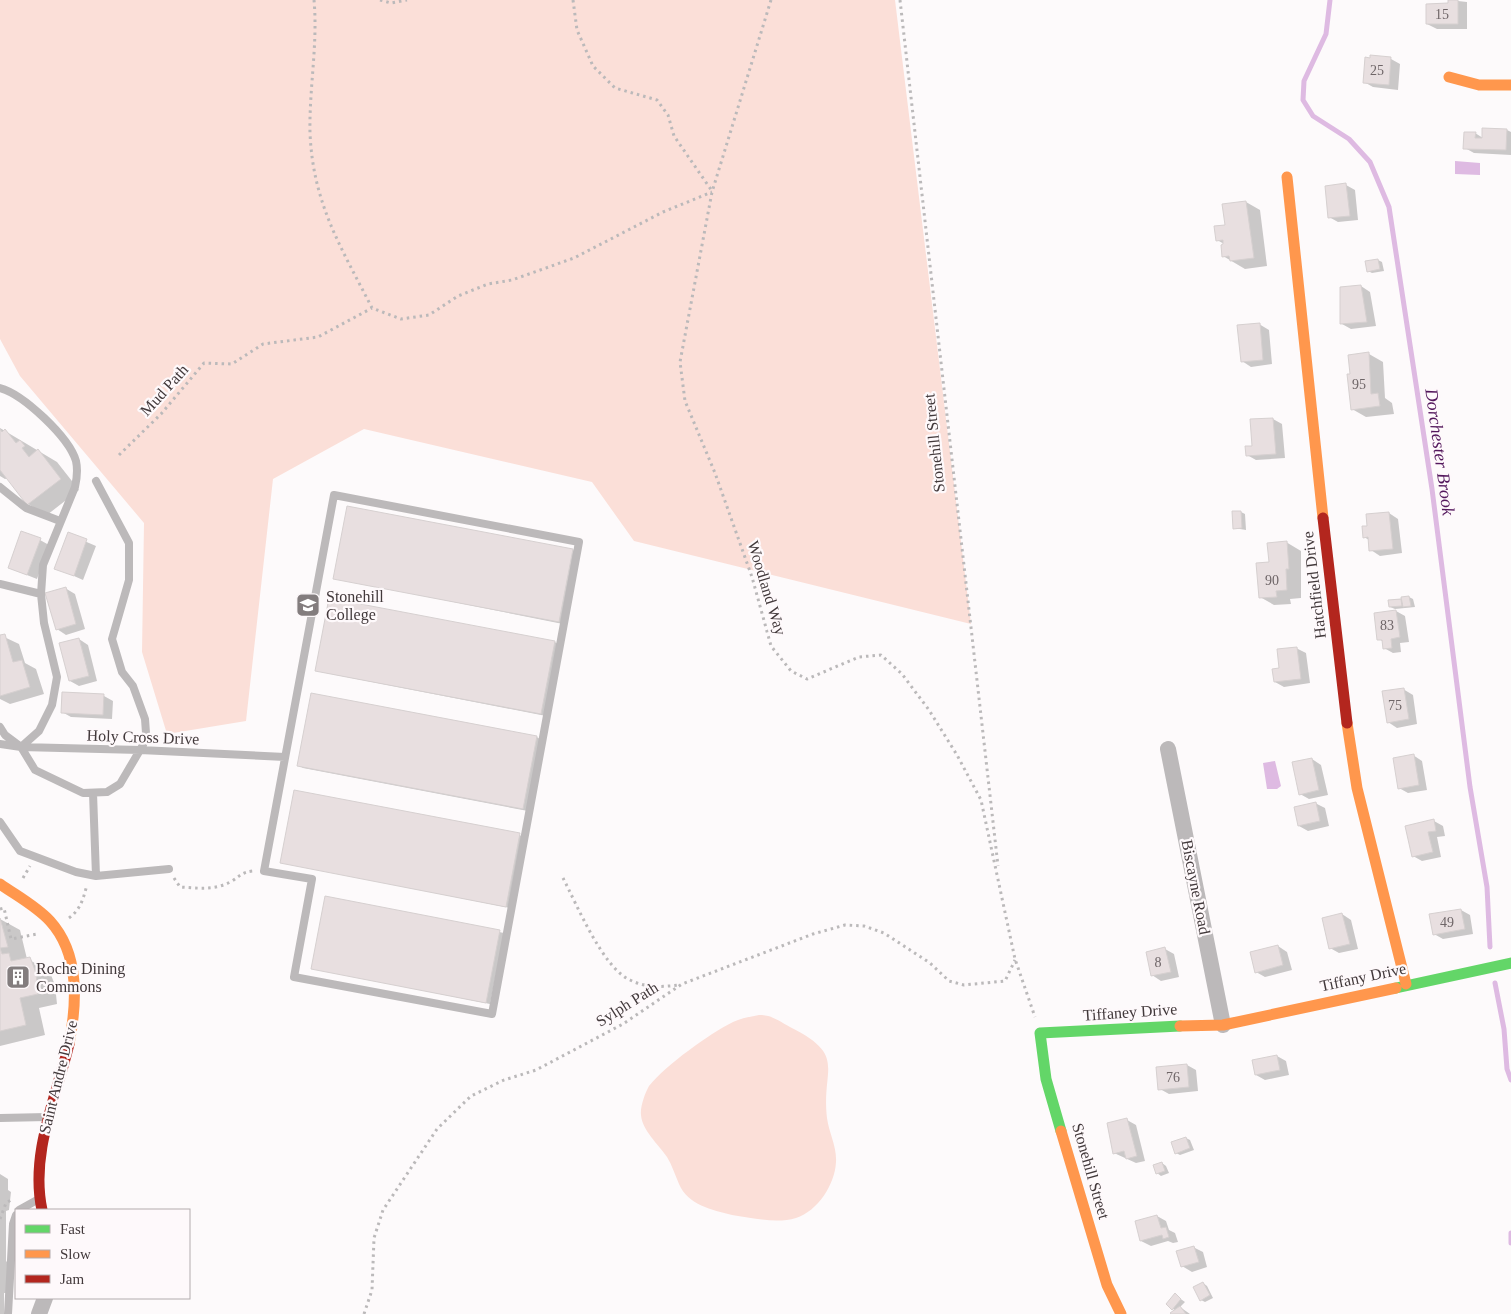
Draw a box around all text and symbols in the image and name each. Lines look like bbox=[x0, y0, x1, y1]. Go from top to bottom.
house number: 15 bbox=[1435, 7, 1449, 22]
house number: 25 bbox=[1370, 63, 1384, 78]
street label: Mud Path bbox=[137, 361, 191, 419]
house number: 95 bbox=[1352, 377, 1366, 392]
water label: Dorchester Brook bbox=[1421, 386, 1459, 518]
street label: Stonehill Street bbox=[920, 392, 948, 493]
street label: Hatchfield Drive bbox=[1299, 530, 1329, 640]
street label: Woodland Way bbox=[744, 539, 789, 638]
house number: 90 bbox=[1265, 573, 1279, 588]
place label: Stonehill College bbox=[326, 588, 384, 624]
school or university icon: Stonehill College bbox=[295, 592, 321, 618]
house number: 83 bbox=[1380, 618, 1394, 633]
house number: 75 bbox=[1388, 698, 1402, 713]
street label: Holy Cross Drive bbox=[86, 727, 200, 748]
street label: Biscayne Road bbox=[1177, 838, 1214, 936]
house number: 49 bbox=[1440, 915, 1454, 930]
house number: 8 bbox=[1155, 955, 1162, 970]
place label: Roche Dining Commons bbox=[36, 960, 125, 995]
street label: Tiffany Drive bbox=[1318, 960, 1408, 995]
building icon: Roche Dining Commons bbox=[5, 964, 31, 990]
street label: Sylph Path bbox=[593, 978, 662, 1031]
street label: Tiffaney Drive bbox=[1082, 1000, 1178, 1025]
street label: Saint Andre Drive bbox=[36, 1018, 80, 1136]
house number: 76 bbox=[1166, 1070, 1180, 1085]
street label: Stonehill Street bbox=[1069, 1121, 1113, 1222]
legend bbox=[15, 1209, 190, 1299]
text: Fast bbox=[60, 1221, 86, 1237]
text: Slow bbox=[60, 1246, 91, 1262]
text: Jam bbox=[60, 1271, 84, 1287]

